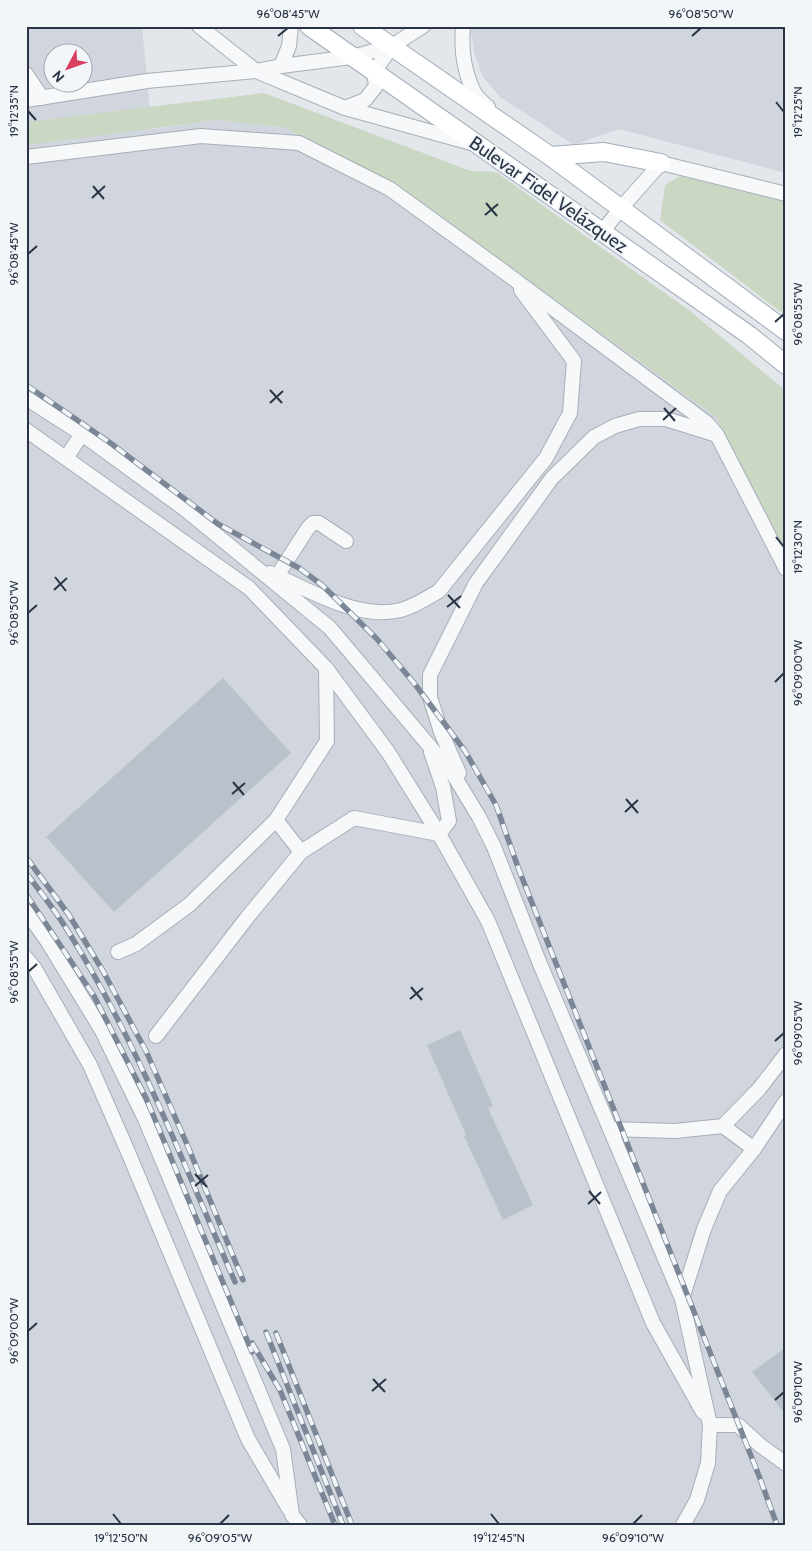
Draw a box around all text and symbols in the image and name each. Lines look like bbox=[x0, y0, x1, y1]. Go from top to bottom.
text: 96°08'45"W bbox=[256, 6, 320, 21]
text: 96°08'50"W bbox=[669, 6, 734, 21]
north arrow bbox=[42, 42, 92, 92]
text: N bbox=[48, 67, 68, 86]
text: 19°12'35"N bbox=[6, 85, 21, 137]
text: 19°12'25"N bbox=[790, 86, 805, 138]
street label: Bulevar Fidel Velázquez bbox=[465, 131, 633, 258]
text: 96°08'45"W bbox=[6, 222, 21, 286]
text: 96°08'55"W bbox=[790, 282, 805, 345]
text: 19°12'30"N bbox=[790, 520, 805, 574]
text: 96°08'50"W bbox=[6, 580, 21, 645]
text: 96°09'00"W bbox=[790, 639, 805, 706]
text: 96°08'55"W bbox=[6, 940, 21, 1003]
text: 96°09'05"W bbox=[790, 1000, 805, 1065]
text: 96°09'00"W bbox=[6, 1297, 21, 1364]
text: 96°09'10"W bbox=[790, 1360, 805, 1423]
text: 19°12'50"N bbox=[94, 1530, 148, 1545]
text: 96°09'05"W bbox=[188, 1530, 253, 1545]
text: 19°12'45"N bbox=[473, 1530, 525, 1545]
text: 96°09'10"W bbox=[602, 1530, 665, 1545]

